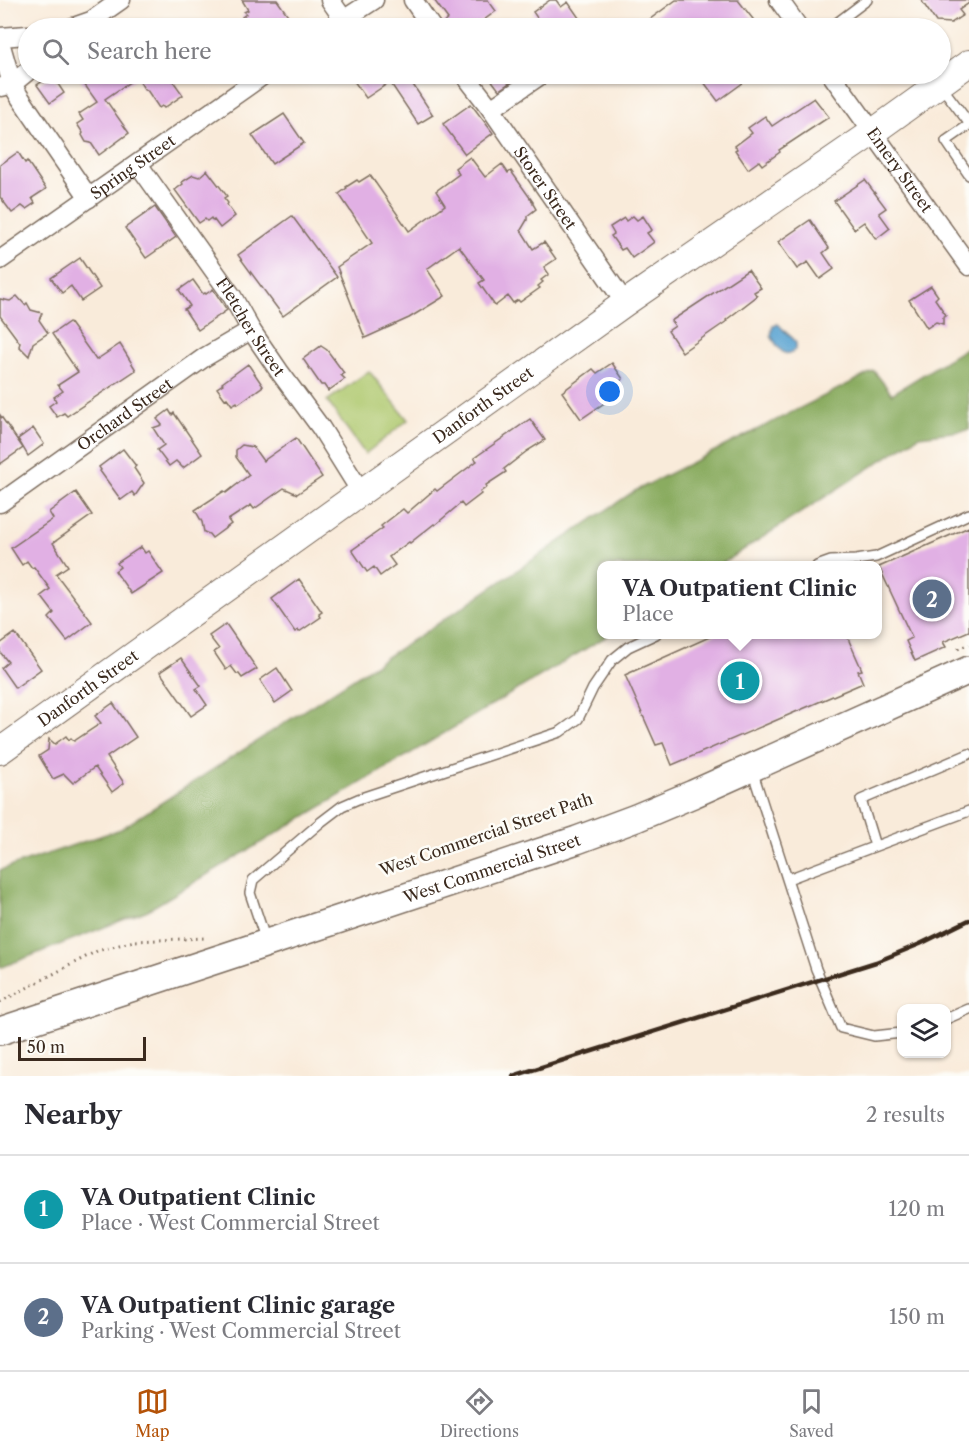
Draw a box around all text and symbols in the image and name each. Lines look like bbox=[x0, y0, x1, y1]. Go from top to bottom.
search box bbox=[18, 18, 951, 84]
icon: search bbox=[39, 35, 72, 68]
text: Search here bbox=[87, 38, 212, 65]
street label: Emery Street bbox=[863, 123, 937, 216]
street label: Spring Street bbox=[86, 130, 179, 204]
street label: Storer Street bbox=[510, 142, 581, 234]
street label: Fletcher Street bbox=[212, 273, 290, 380]
street label: Danforth Street bbox=[429, 362, 537, 448]
street label: Orchard Street bbox=[73, 373, 177, 455]
your location bbox=[595, 377, 624, 406]
popup bbox=[597, 561, 882, 639]
text: VA Outpatient Clinic bbox=[622, 575, 857, 602]
pin: 2 bbox=[912, 576, 952, 622]
text: Place bbox=[622, 602, 674, 626]
street label: Danforth Street bbox=[34, 645, 142, 731]
pin: 1 bbox=[720, 658, 760, 704]
street label: West Commercial Street Path bbox=[377, 788, 595, 880]
street label: West Commercial Street bbox=[400, 829, 582, 907]
map controls bbox=[897, 1004, 951, 1058]
button: layers bbox=[897, 1004, 951, 1058]
scale bar bbox=[18, 1034, 146, 1062]
text: 50 m bbox=[27, 1037, 65, 1057]
text: Nearby bbox=[24, 1099, 122, 1131]
text: 2 results bbox=[866, 1103, 945, 1127]
text: VA Outpatient Clinic bbox=[81, 1184, 315, 1211]
text: 1 bbox=[39, 1197, 48, 1221]
text: 120 m bbox=[888, 1197, 945, 1221]
text: Place · West Commercial Street bbox=[81, 1211, 380, 1235]
text: VA Outpatient Clinic garage bbox=[81, 1292, 395, 1319]
text: 2 bbox=[38, 1305, 49, 1329]
text: 150 m bbox=[889, 1305, 945, 1329]
text: Parking · West Commercial Street bbox=[81, 1319, 401, 1343]
tab: Map bbox=[135, 1385, 170, 1441]
tab: Directions bbox=[440, 1385, 519, 1441]
tab: Saved bbox=[789, 1385, 834, 1441]

